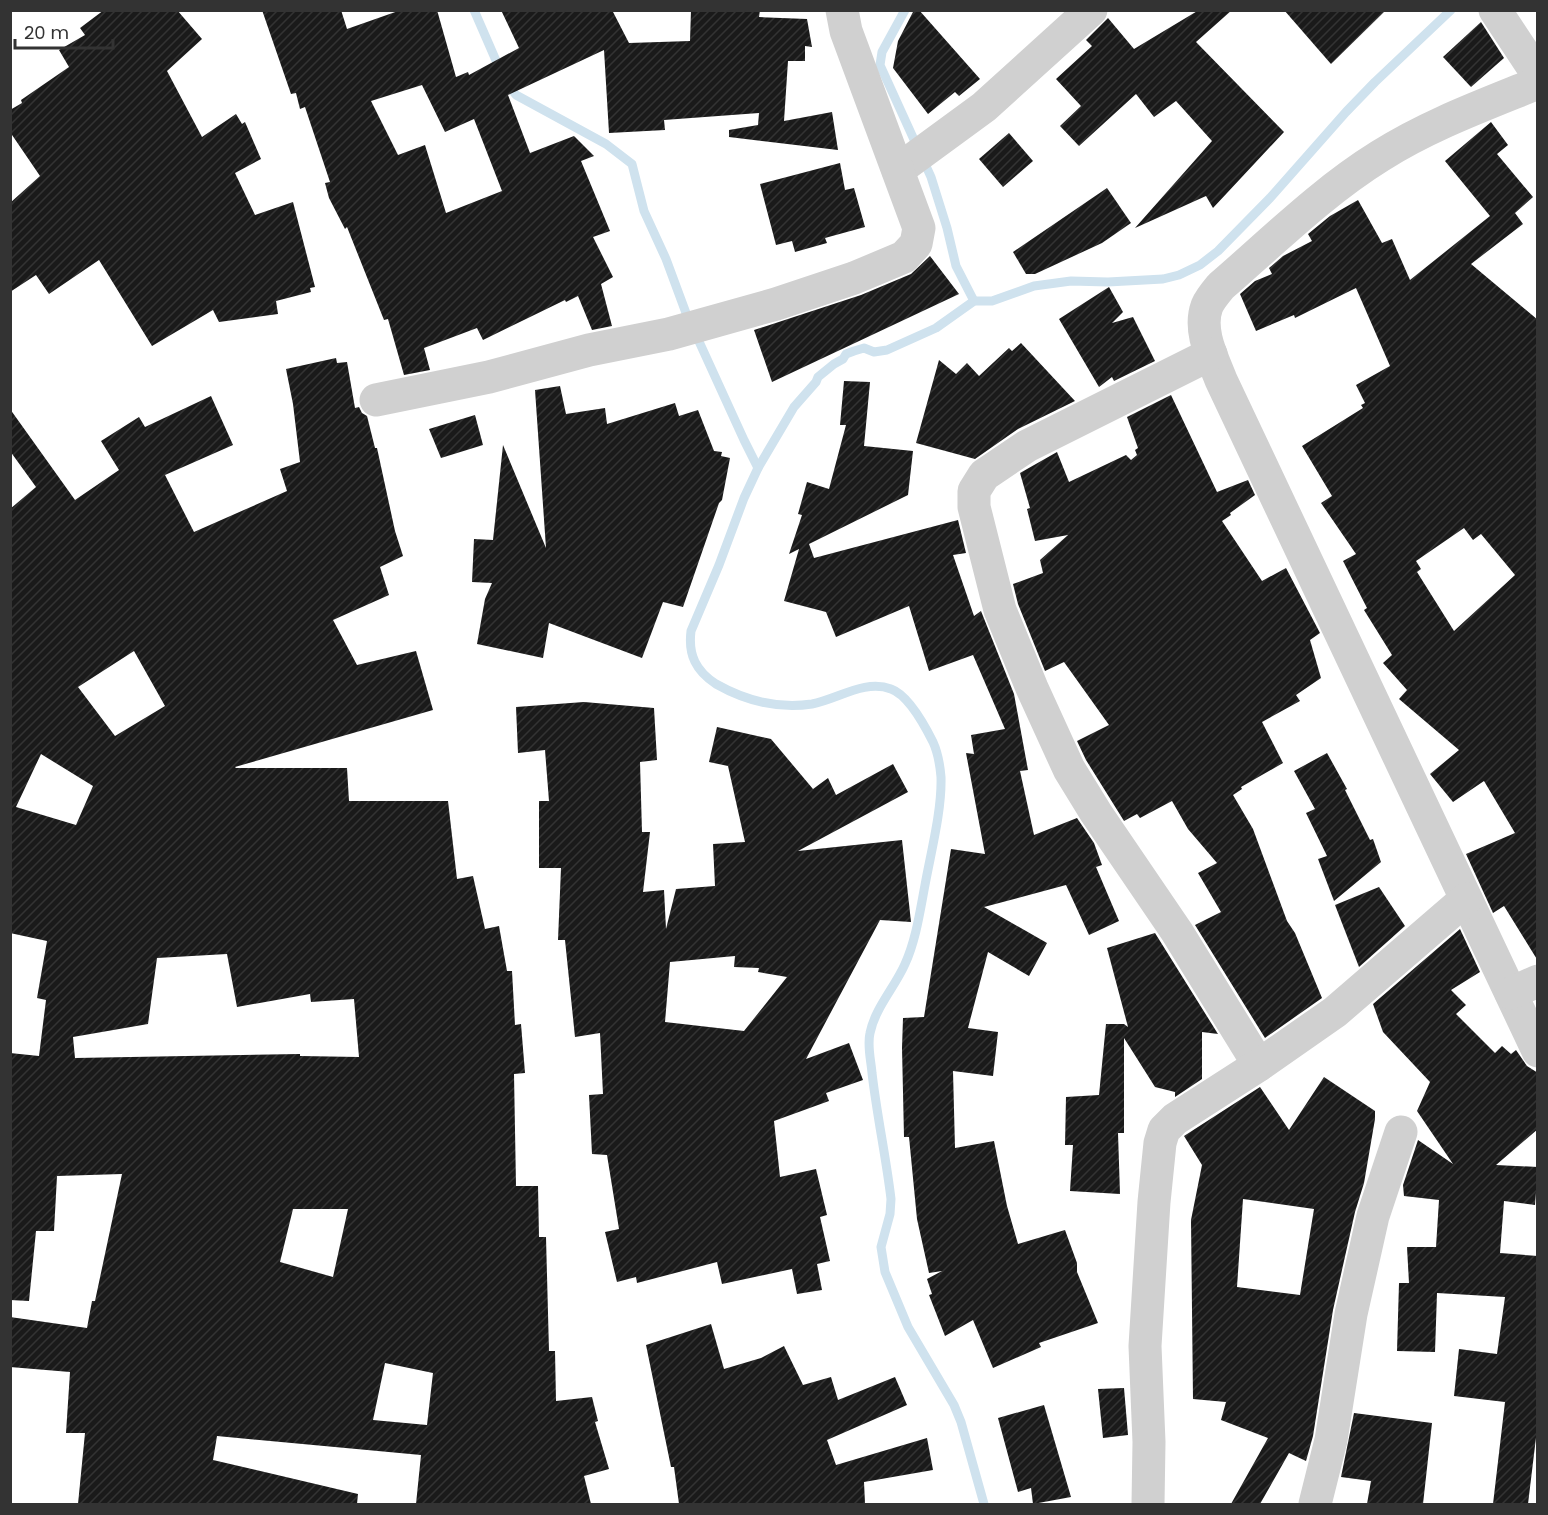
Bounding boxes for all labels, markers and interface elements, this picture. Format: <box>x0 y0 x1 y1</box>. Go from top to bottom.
scale bar <box>15 12 112 50</box>
text: 20 m <box>24 20 69 45</box>

